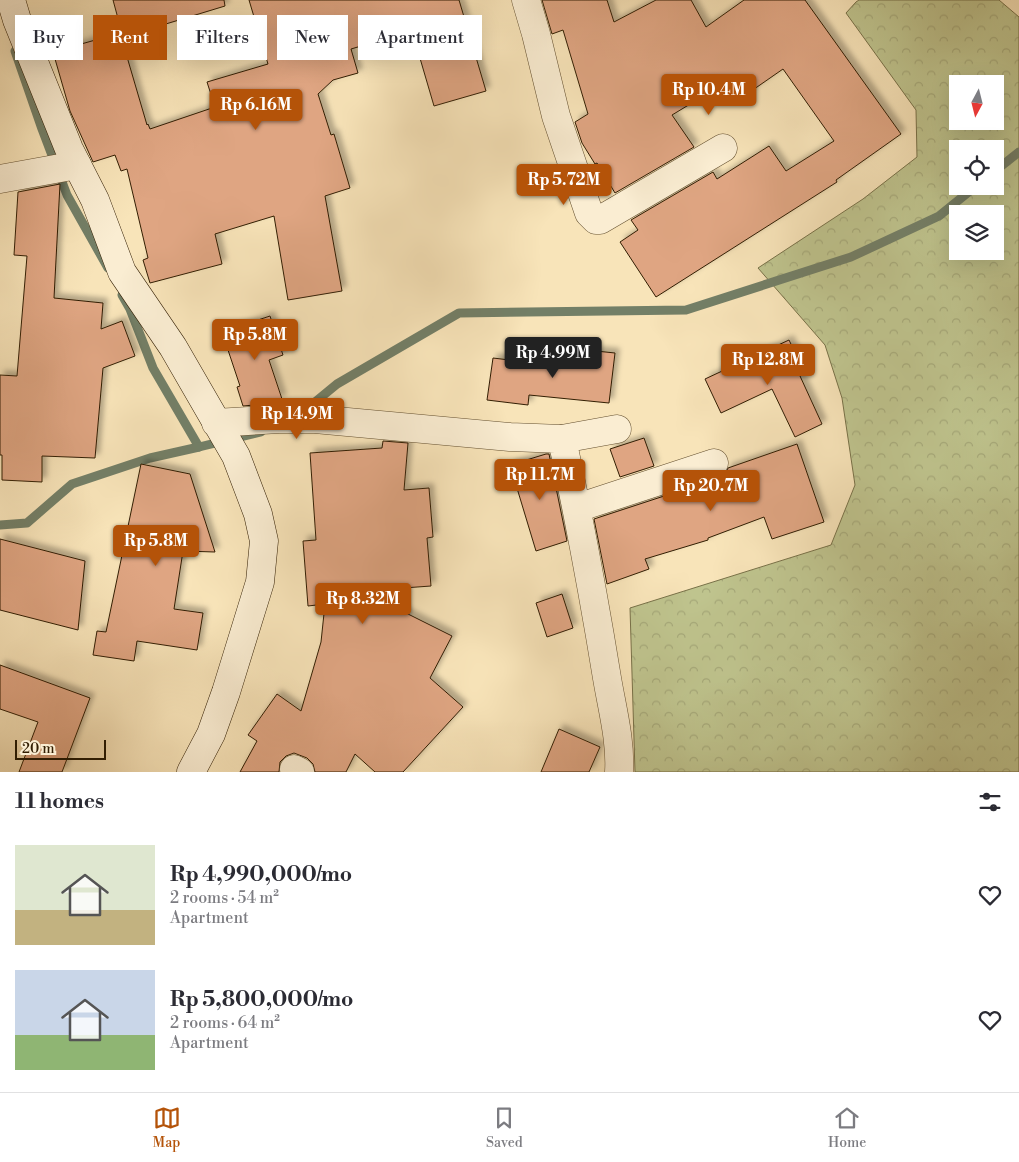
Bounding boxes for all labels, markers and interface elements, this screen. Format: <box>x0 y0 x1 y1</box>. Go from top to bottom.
chip: Buy <box>15 15 83 60</box>
chip: Rent <box>93 15 167 60</box>
chip: Filters <box>177 15 267 60</box>
chip: New <box>277 15 348 60</box>
chip: Apartment <box>358 15 482 60</box>
pin: Rp 10.4M <box>657 74 761 116</box>
north arrow <box>949 75 1004 130</box>
map controls <box>949 75 1004 260</box>
text: Rp 10.4M <box>672 80 746 100</box>
pin: Rp 6.16M <box>204 88 308 131</box>
text: Rp 6.16M <box>220 95 292 115</box>
button: locate <box>949 140 1004 195</box>
pin: Rp 5.72M <box>512 164 616 206</box>
text: Rp 5.72M <box>528 170 600 190</box>
button: layers <box>949 205 1004 260</box>
pin: Rp 5.8M <box>209 318 301 361</box>
text: Rp 5.8M <box>223 325 287 345</box>
pin: Rp 4.99M <box>501 336 605 379</box>
text: Rp 4.99M <box>516 343 590 363</box>
pin: Rp 12.8M <box>716 344 820 386</box>
text: Rp 12.8M <box>732 350 804 370</box>
pin: Rp 14.9M <box>245 398 349 440</box>
text: Rp 14.9M <box>261 404 333 424</box>
pin: Rp 11.7M <box>488 458 592 501</box>
text: Rp 11.7M <box>505 465 575 485</box>
pin: Rp 20.7M <box>659 470 763 512</box>
text: Rp 20.7M <box>674 476 748 496</box>
pin: Rp 5.8M <box>110 524 202 567</box>
text: Rp 5.8M <box>124 531 188 551</box>
pin: Rp 8.32M <box>311 582 415 625</box>
text: Rp 8.32M <box>326 589 400 609</box>
scale bar <box>15 737 106 760</box>
text: 20 m <box>22 740 54 758</box>
icon: filters <box>976 788 1004 816</box>
text: 11 homes <box>15 789 104 815</box>
text: Rp 4,990,000/mo <box>170 862 352 888</box>
icon: home <box>55 865 115 925</box>
icon: heart <box>976 881 1004 909</box>
text: 2 rooms · 54 m² <box>170 888 279 908</box>
text: Apartment <box>170 908 249 928</box>
text: Rp 5,800,000/mo <box>170 987 353 1013</box>
icon: home <box>55 990 115 1050</box>
icon: heart <box>976 1006 1004 1034</box>
text: 2 rooms · 64 m² <box>170 1013 280 1033</box>
text: Apartment <box>170 1033 249 1053</box>
tab: Map <box>153 1104 181 1152</box>
tab: Saved <box>486 1104 523 1152</box>
tab: Home <box>828 1104 866 1152</box>

